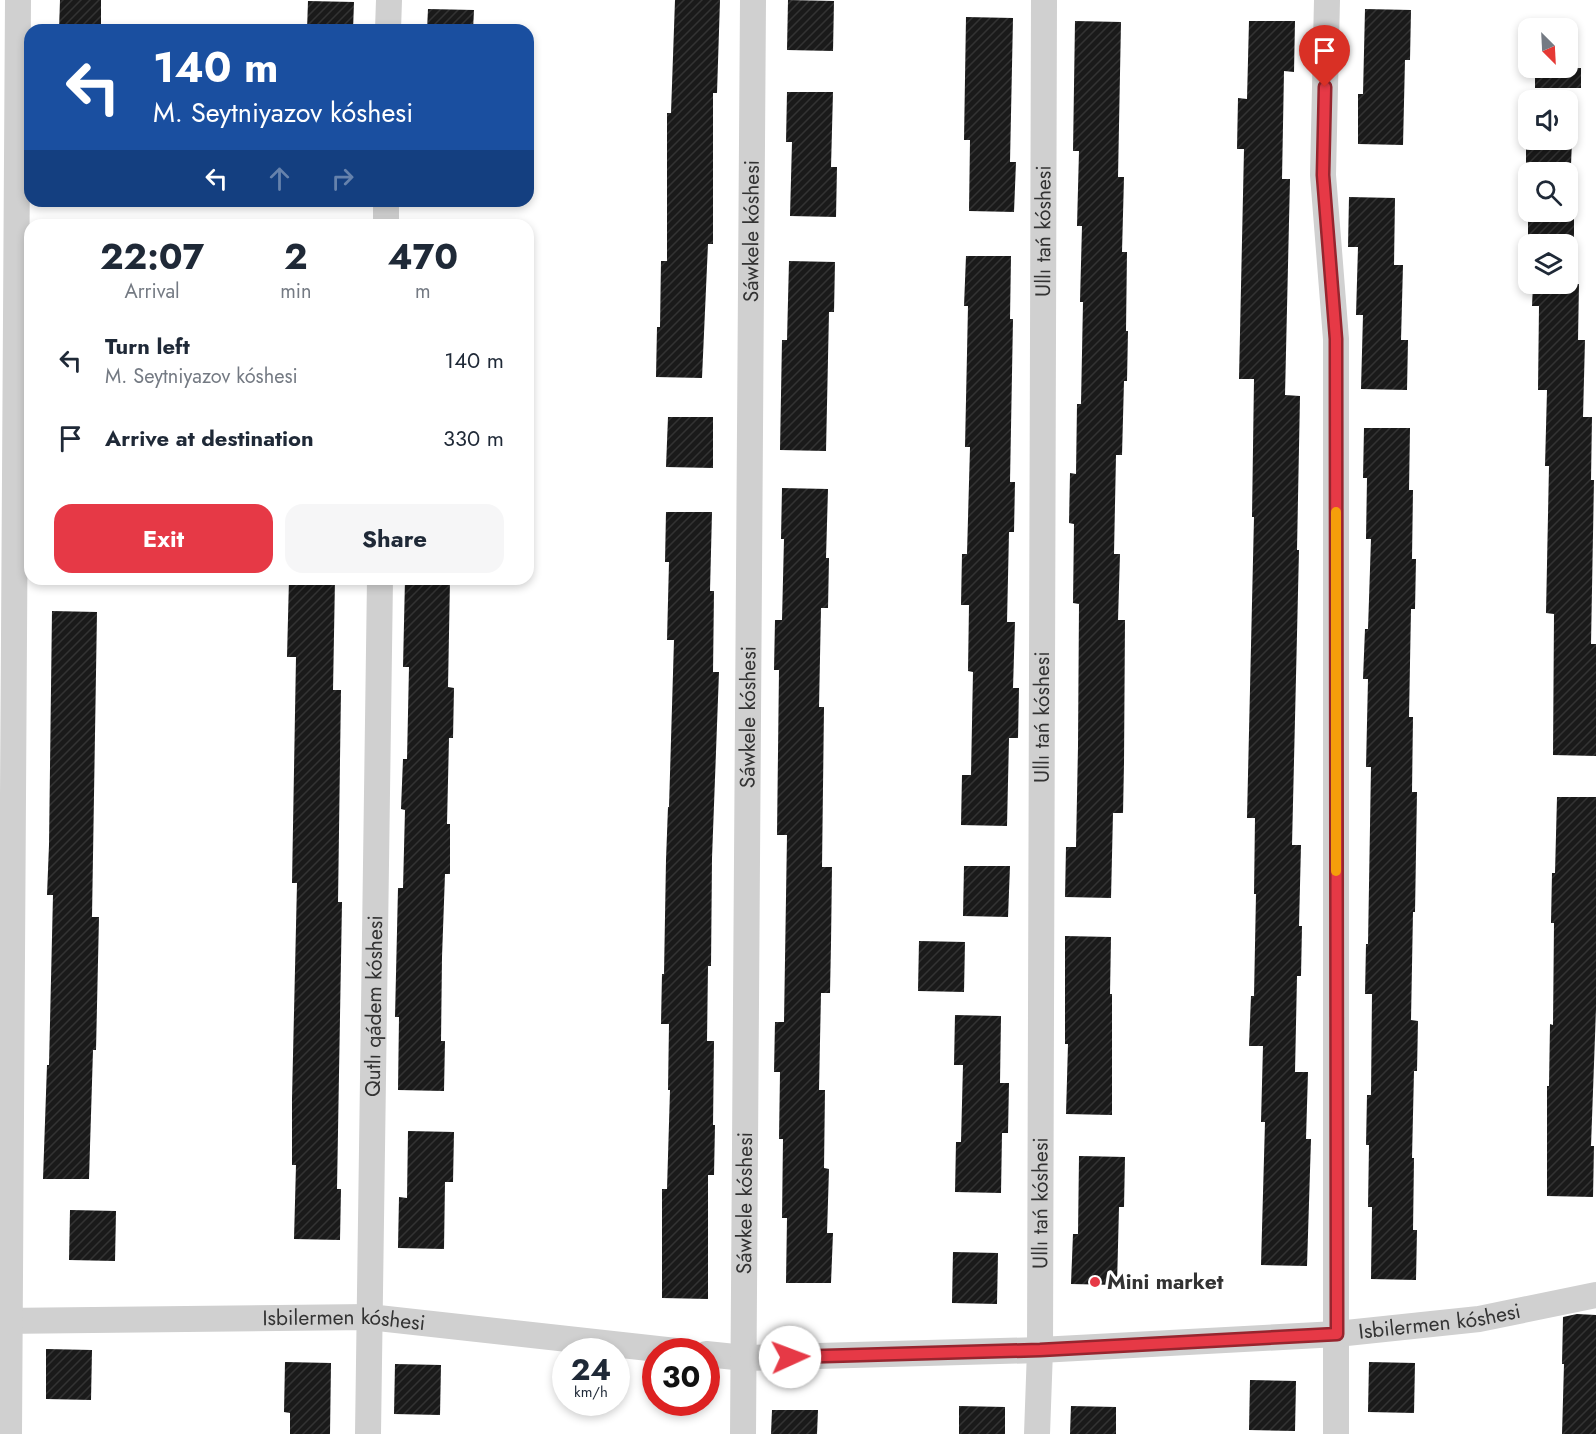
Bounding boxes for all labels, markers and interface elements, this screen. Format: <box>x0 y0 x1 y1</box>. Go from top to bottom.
north arrow <box>1518 18 1578 78</box>
map controls <box>1518 18 1578 294</box>
pin <box>1299 25 1350 87</box>
icon: arrive <box>1308 34 1341 67</box>
text: 140 m <box>153 37 279 98</box>
icon: left <box>54 48 132 126</box>
button: sound <box>1518 90 1578 150</box>
text: M. Seytniyazov kóshesi <box>153 93 413 132</box>
street label: Sáwkele kóshesi <box>736 160 767 302</box>
icon: left <box>200 162 233 195</box>
icon: ahead <box>263 162 296 195</box>
icon: right <box>326 162 359 195</box>
button: search <box>1518 162 1578 222</box>
street label: Ullı tań kóshesi <box>1028 165 1059 297</box>
text: 22:07 <box>100 230 204 282</box>
text: 2 <box>284 230 308 282</box>
text: 470 <box>387 230 458 282</box>
button: layers <box>1518 234 1578 294</box>
text: Arrival <box>125 277 180 306</box>
text: min <box>280 277 312 306</box>
text: m <box>415 277 431 306</box>
text: Turn left <box>105 330 190 362</box>
icon: left <box>54 344 87 377</box>
text: 140 m <box>444 344 504 376</box>
text: M. Seytniyazov kóshesi <box>105 362 298 391</box>
icon: arrive <box>54 422 87 455</box>
text: Arrive at destination <box>105 422 314 454</box>
text: 330 m <box>443 422 504 454</box>
button: Exit <box>54 504 273 573</box>
button: Share <box>285 504 504 573</box>
street label: Sáwkele kóshesi <box>733 646 763 788</box>
street label: Ullı tań kóshesi <box>1027 651 1057 783</box>
street label: Qutlı qádem kóshesi <box>358 915 390 1097</box>
street label: Sáwkele kóshesi <box>729 1132 760 1274</box>
street label: Ullı tań kóshesi <box>1025 1137 1056 1269</box>
place label: Mini market <box>1107 1267 1224 1297</box>
marker: Mini market <box>1088 1275 1102 1289</box>
street label: Isbilermen kóshesi <box>1357 1296 1523 1347</box>
street label: Isbilermen kóshesi <box>262 1302 427 1338</box>
position arrow <box>758 1325 822 1389</box>
speed limit sign: 30 <box>642 1338 720 1416</box>
text: 24 <box>571 1348 611 1391</box>
text: km/h <box>574 1381 608 1403</box>

